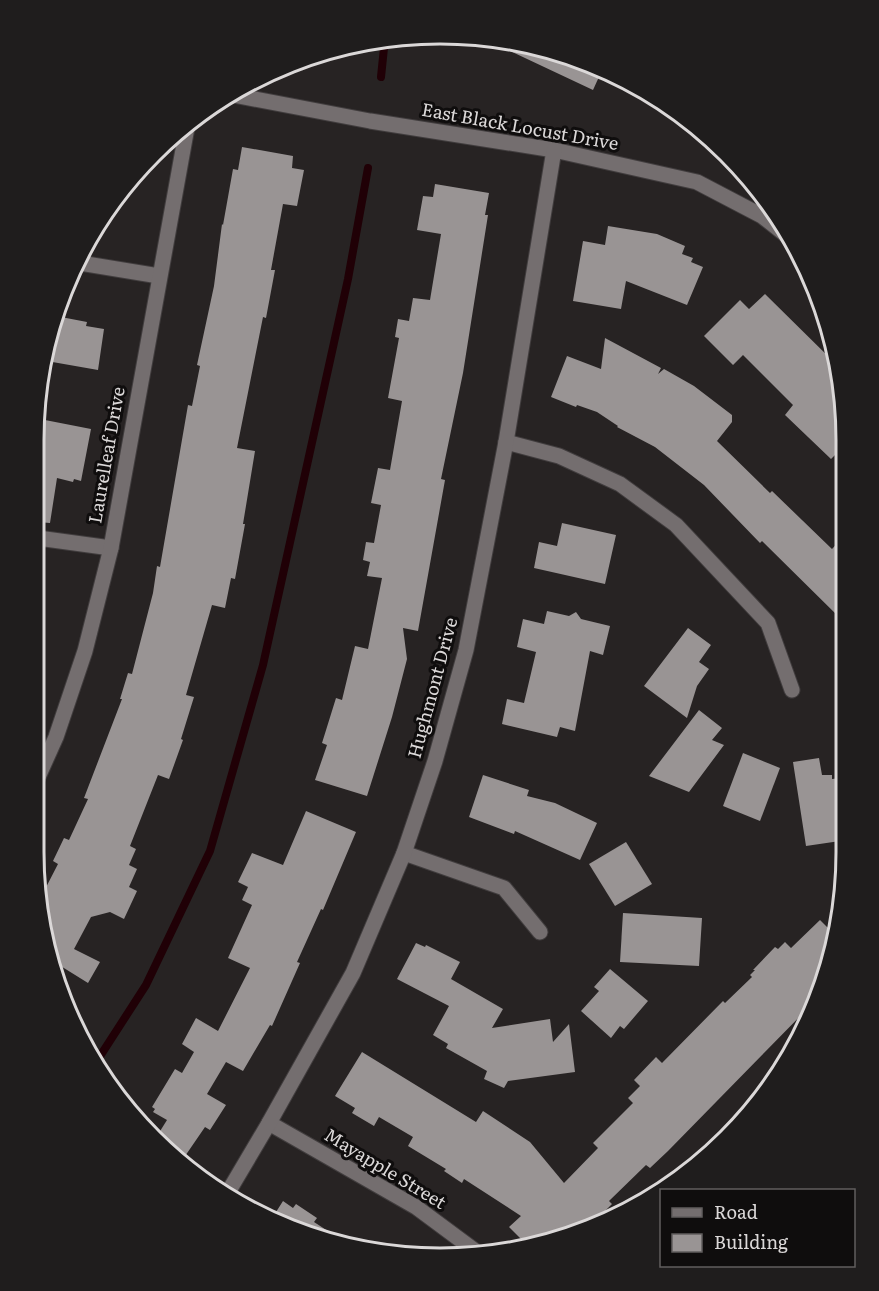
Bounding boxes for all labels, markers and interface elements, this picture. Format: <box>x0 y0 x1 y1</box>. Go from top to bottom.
street label: East Black Locust Drive <box>420 95 621 156</box>
street label: Laurelleaf Drive <box>80 384 131 525</box>
street label: Hughmont Drive <box>400 614 463 761</box>
street label: Mayapple Street <box>320 1121 453 1215</box>
legend <box>660 1189 855 1267</box>
text: Road <box>714 1198 758 1225</box>
text: Building <box>714 1228 789 1255</box>

